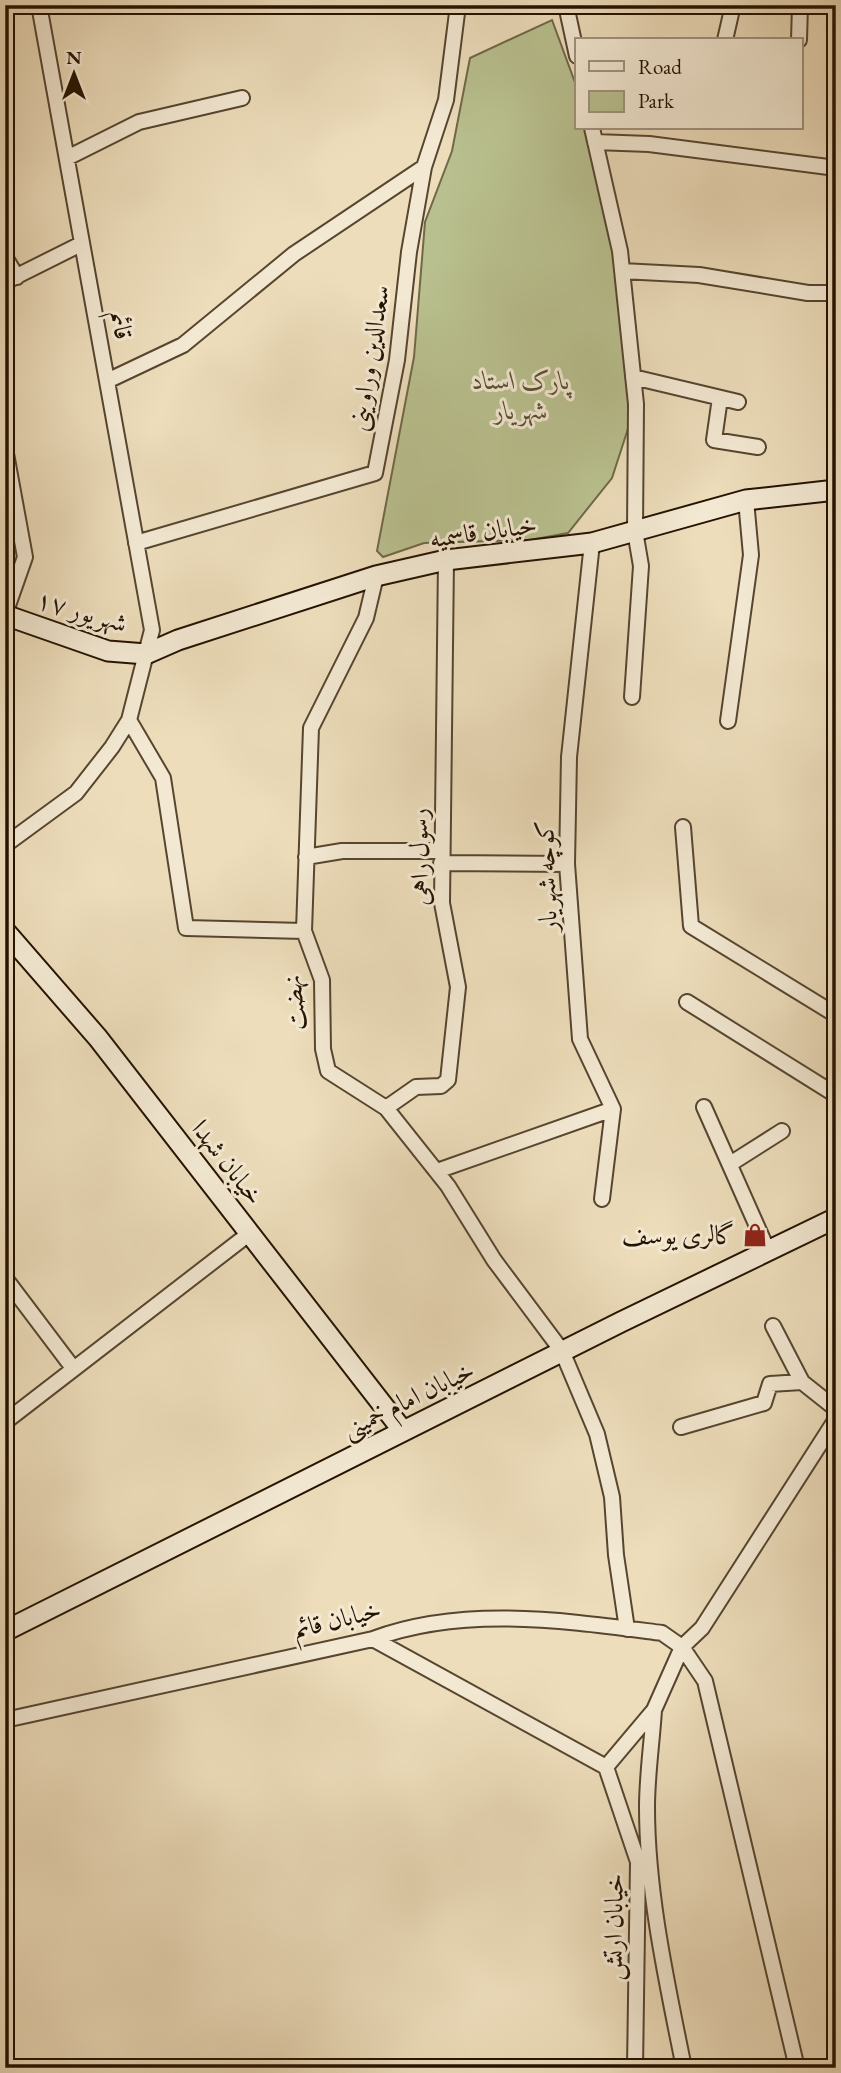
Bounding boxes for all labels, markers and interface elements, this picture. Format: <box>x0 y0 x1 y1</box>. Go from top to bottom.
north arrow <box>38 38 108 108</box>
legend <box>575 38 802 130</box>
text: N <box>66 45 82 70</box>
text: Road <box>638 53 682 80</box>
text: Park <box>638 87 675 114</box>
street label: سعدالدین وراوینی <box>341 282 397 434</box>
street label: قائم <box>97 308 141 343</box>
park label: پارک استاد شهریار <box>472 363 572 427</box>
street label: خیابان قاسمیه <box>427 507 539 555</box>
street label: ۱۷ شهریور <box>33 582 131 640</box>
street label: رسول راهی <box>401 808 437 906</box>
street label: کوچه شهریار <box>527 820 566 935</box>
street label: نهضت <box>274 974 314 1032</box>
street label: خیابان شهدا <box>184 1112 272 1212</box>
place label: گالری یوسف <box>622 1218 735 1252</box>
shop icon: گالری یوسف <box>741 1221 769 1249</box>
street label: خیابان امام خمینی <box>336 1352 482 1451</box>
street label: خیابان قائم <box>290 1592 386 1652</box>
street label: خیابان ارتش <box>595 1873 632 1981</box>

